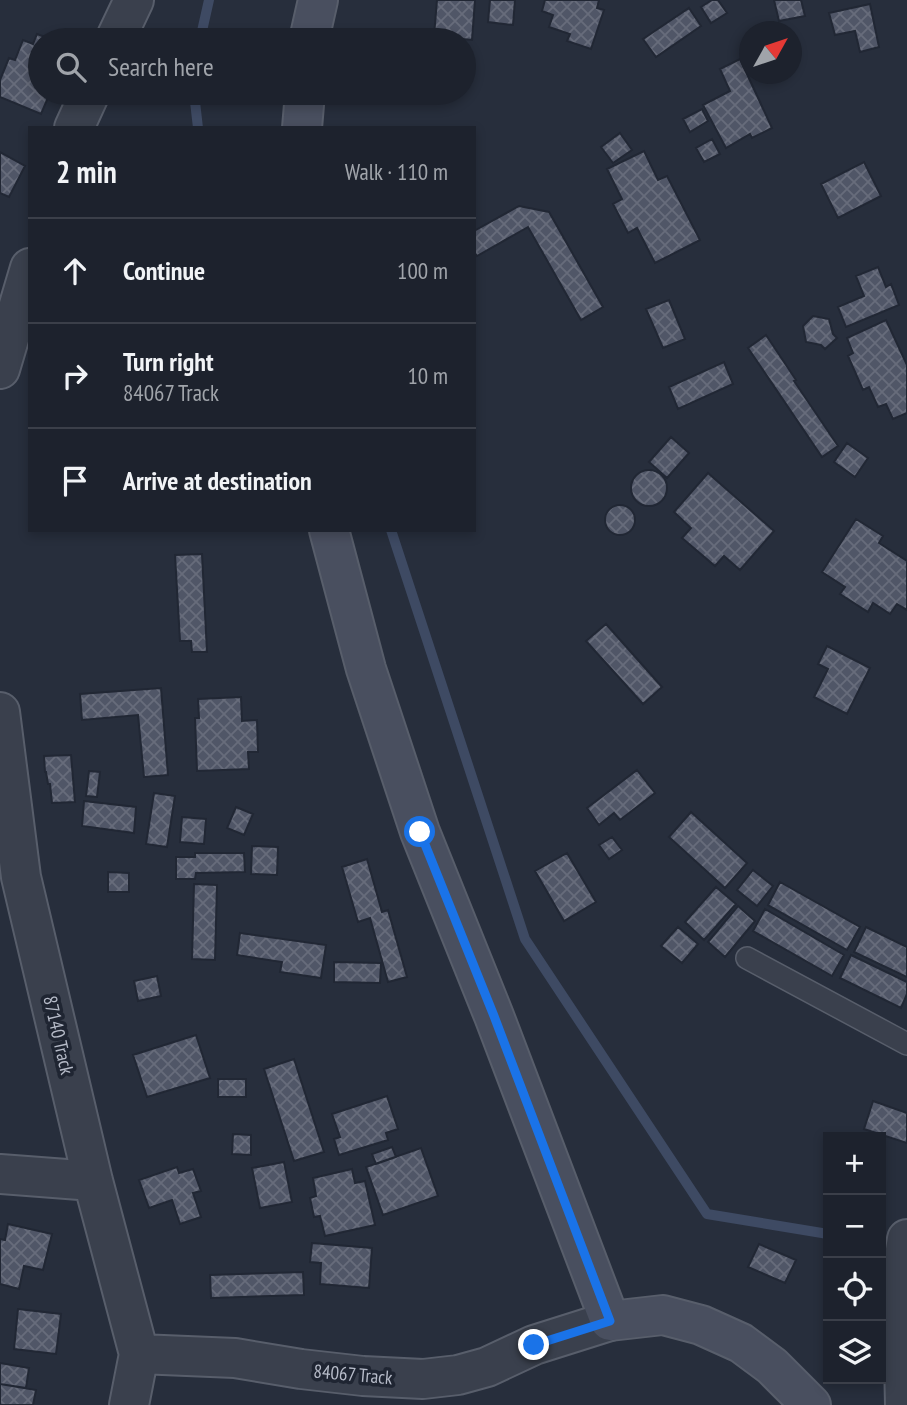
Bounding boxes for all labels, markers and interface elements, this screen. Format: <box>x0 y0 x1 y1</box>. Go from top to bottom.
north arrow <box>739 21 802 84</box>
search box <box>28 28 476 105</box>
icon: search <box>52 48 90 86</box>
text: Search here <box>108 50 214 83</box>
text: 2 min <box>56 152 117 191</box>
text: Walk · 110 m <box>345 157 448 186</box>
icon: ahead <box>56 252 94 290</box>
text: Continue <box>123 254 205 287</box>
text: 100 m <box>397 256 448 285</box>
text: Turn right <box>123 345 214 378</box>
icon: right <box>56 357 94 395</box>
text: 10 m <box>407 361 448 390</box>
text: 84067 Track <box>123 378 219 407</box>
icon: arrive <box>56 462 94 500</box>
text: Arrive at destination <box>123 464 312 497</box>
route start <box>404 816 435 847</box>
street label: 87140 Track <box>38 993 80 1077</box>
map controls <box>823 1132 886 1384</box>
button: + <box>823 1132 886 1195</box>
button: − <box>823 1195 886 1258</box>
button: locate <box>823 1258 886 1321</box>
button: layers <box>823 1321 886 1384</box>
route end <box>518 1329 549 1360</box>
street label: 84067 Track <box>312 1359 394 1389</box>

